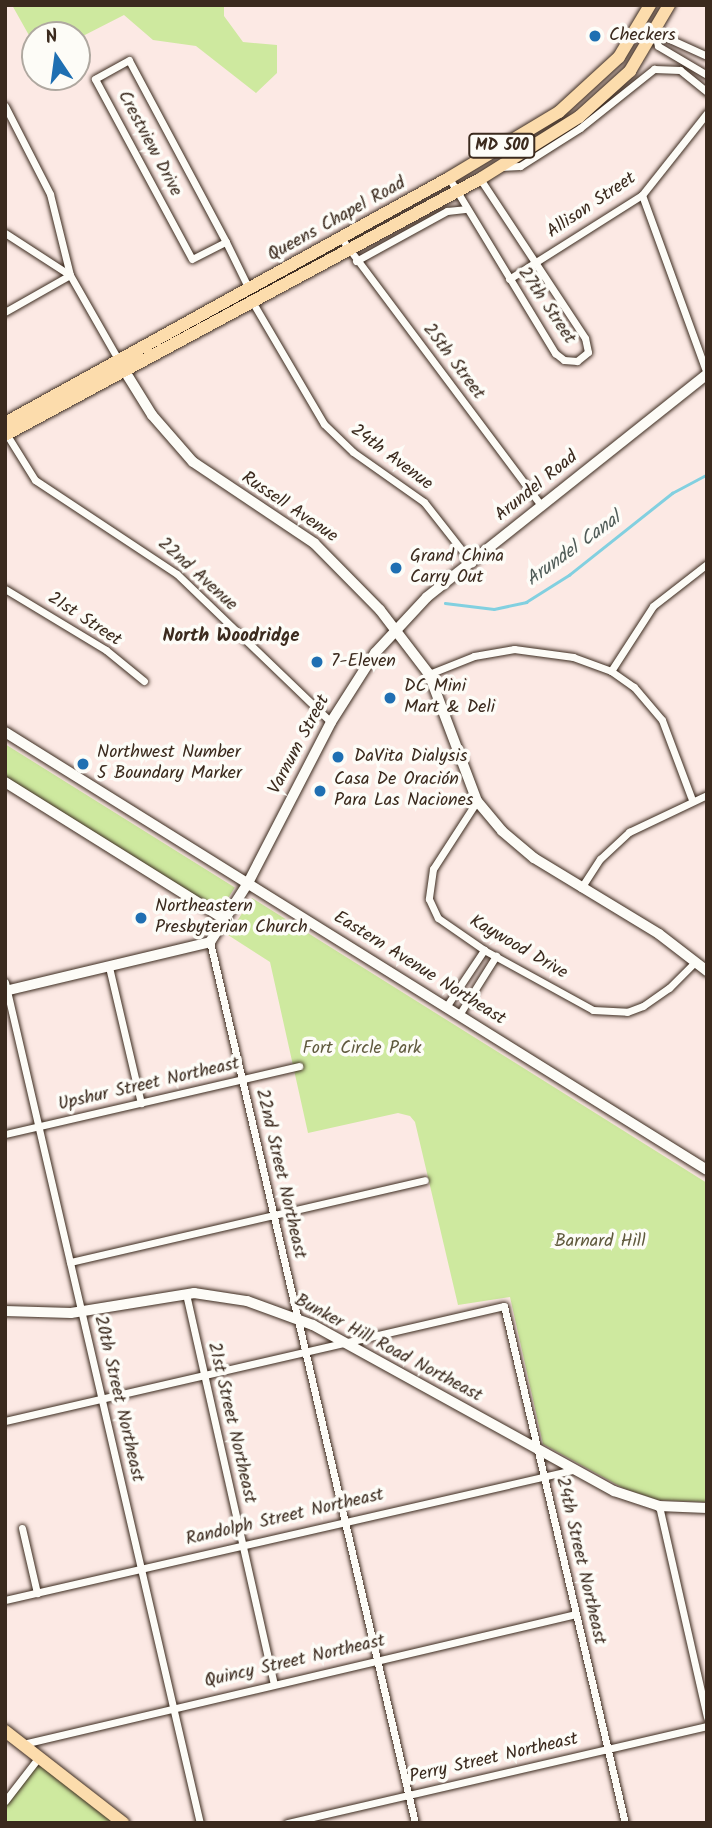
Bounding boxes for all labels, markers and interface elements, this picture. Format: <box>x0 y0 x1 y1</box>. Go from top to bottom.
north arrow <box>21 21 91 91</box>
text: N <box>43 22 61 53</box>
place label: Checkers <box>609 25 676 47</box>
marker: Checkers <box>587 28 603 44</box>
street label: Crestview Drive <box>112 88 186 200</box>
road number: MD 500 <box>467 134 537 158</box>
street label: Allison Street <box>544 168 640 244</box>
street label: Queens Chapel Road <box>264 173 410 267</box>
street label: 27th Street <box>512 263 580 349</box>
street label: 25th Street <box>417 320 489 404</box>
street label: 24th Avenue <box>346 420 436 496</box>
street label: Arundel Road <box>491 447 583 527</box>
street label: Russell Avenue <box>237 468 341 548</box>
water label: Arundel Canal <box>522 508 626 592</box>
street label: 22nd Avenue <box>153 534 241 616</box>
place label: Grand China Carry Out <box>410 547 504 590</box>
marker: Grand China Carry Out <box>388 560 404 576</box>
street label: 21st Street <box>43 588 125 652</box>
district label: North Woodridge <box>162 626 300 648</box>
place label: 7-Eleven <box>331 651 396 673</box>
marker: 7-Eleven <box>309 654 325 670</box>
place label: DC Mini Mart & Deli <box>404 677 495 720</box>
marker: DC Mini Mart & Deli <box>382 690 398 706</box>
street label: Varnum Street <box>265 692 335 798</box>
place label: Northwest Number 5 Boundary Marker <box>97 743 242 786</box>
place label: DaVita Dialysis <box>354 746 467 768</box>
marker: DaVita Dialysis <box>328 747 348 767</box>
marker: Northwest Number 5 Boundary Marker <box>75 756 91 772</box>
place label: Casa De Oración Para Las Naciones <box>334 770 473 812</box>
marker: Casa De Oración Para Las Naciones <box>312 783 328 799</box>
place label: Northeastern Presbyterian Church <box>155 897 308 940</box>
street label: Eastern Avenue Northeast <box>329 907 509 1031</box>
marker: Northeastern Presbyterian Church <box>133 910 149 926</box>
street label: Kaywood Drive <box>465 911 571 985</box>
park label: Fort Circle Park <box>302 1038 422 1060</box>
street label: Upshur Street Northeast <box>56 1054 242 1116</box>
street label: 22nd Street Northeast <box>250 1087 310 1261</box>
park label: Barnard Hill <box>554 1231 646 1253</box>
street label: Bunker Hill Road Northeast <box>291 1290 485 1408</box>
street label: 20th Street Northeast <box>88 1314 148 1484</box>
street label: 21st Street Northeast <box>202 1340 260 1506</box>
street label: 24th Street Northeast <box>550 1475 610 1647</box>
street label: Randolph Street Northeast <box>184 1485 386 1551</box>
street label: Quincy Street Northeast <box>203 1631 387 1693</box>
street label: Perry Street Northeast <box>408 1729 580 1789</box>

